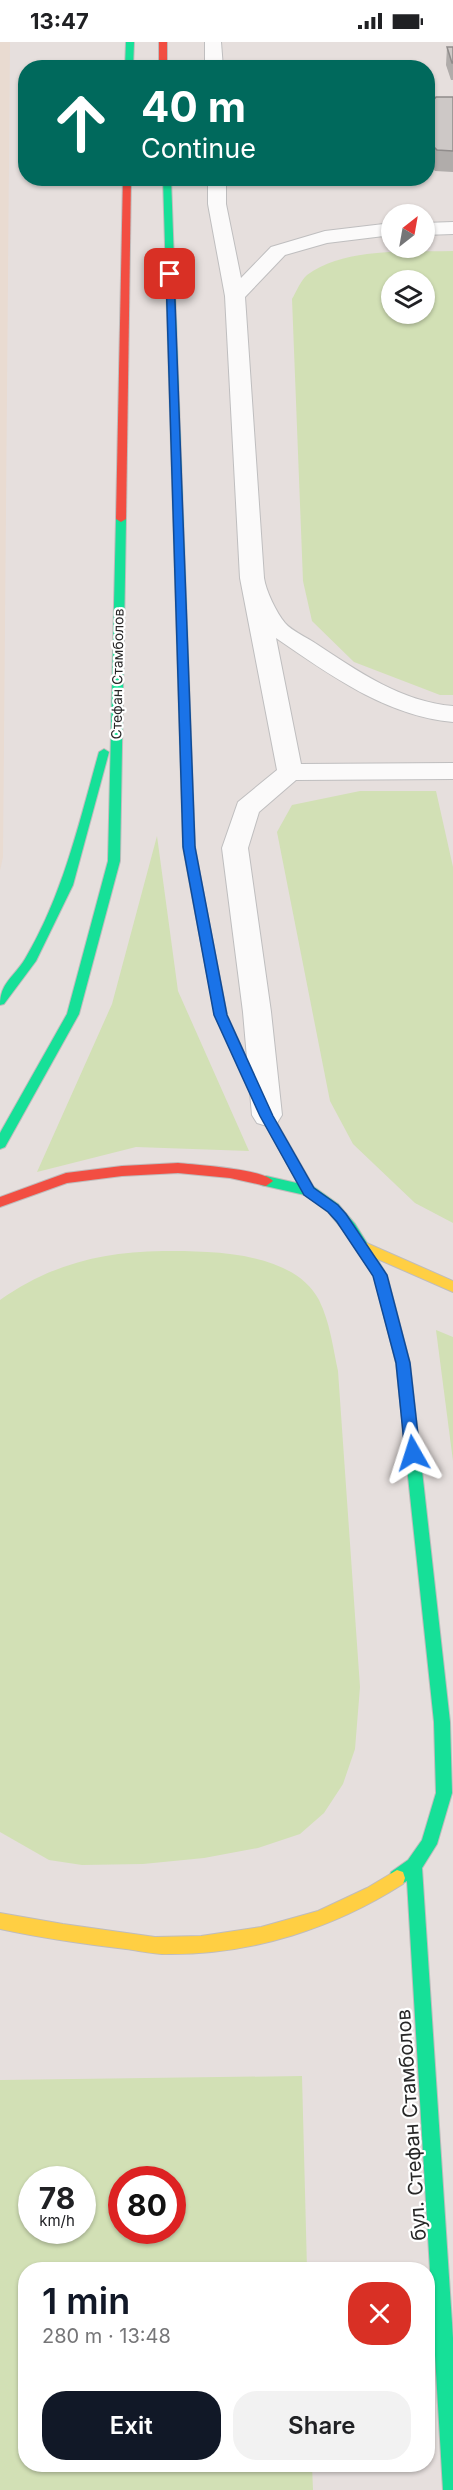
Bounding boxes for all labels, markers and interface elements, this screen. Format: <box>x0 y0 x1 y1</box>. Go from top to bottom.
text: 13:47 <box>30 8 89 34</box>
text: 40 m <box>141 81 246 132</box>
icon: ahead <box>42 84 120 162</box>
text: Continue <box>141 132 256 165</box>
north arrow <box>381 204 435 258</box>
map controls <box>381 204 435 324</box>
pin <box>144 248 195 299</box>
icon: arrive <box>153 257 186 290</box>
button: layers <box>381 270 435 324</box>
street label: Стефан Стамболов <box>107 608 127 740</box>
position arrow <box>381 1421 445 1485</box>
street label: бул. Стефан Стамболов <box>391 2008 431 2242</box>
speed limit sign: 80 <box>108 2166 186 2244</box>
text: 78 <box>39 2180 75 2216</box>
text: km/h <box>39 2211 75 2230</box>
text: 1 min <box>42 2279 130 2323</box>
button: close <box>348 2282 411 2345</box>
text: 280 m · 13:48 <box>42 2324 171 2348</box>
button: Exit <box>42 2391 221 2460</box>
button: Share <box>233 2391 411 2460</box>

